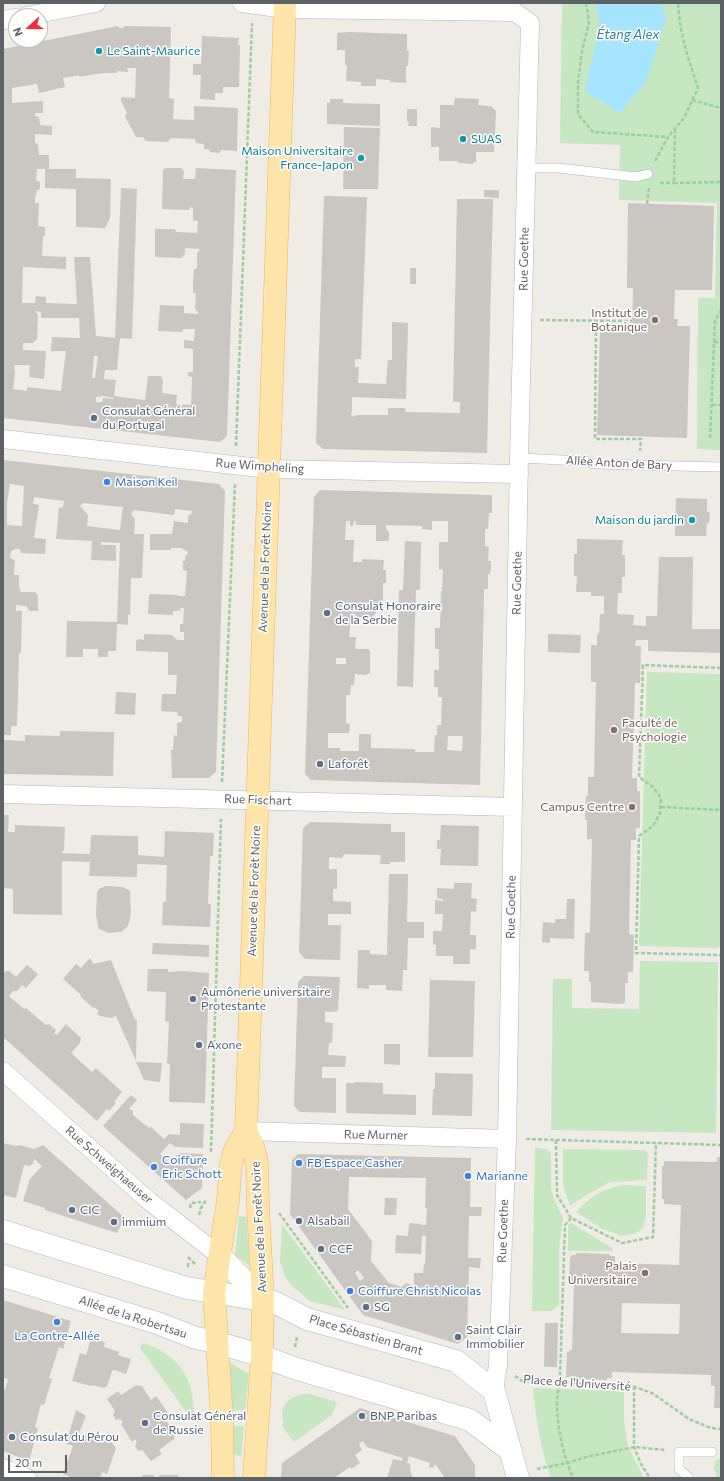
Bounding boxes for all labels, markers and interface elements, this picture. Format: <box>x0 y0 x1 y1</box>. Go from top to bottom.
north arrow <box>8 8 48 48</box>
text: N <box>10 26 25 38</box>
water label: Étang Alex <box>597 27 659 43</box>
place label: Le Saint-Maurice <box>107 44 200 58</box>
marker: Le Saint-Maurice <box>94 46 104 56</box>
place label: SUAS <box>471 132 502 146</box>
marker: SUAS <box>458 134 468 144</box>
place label: Maison Universitaire France-Japon <box>241 144 353 172</box>
marker: Maison Universitaire France-Japon <box>356 153 366 163</box>
street label: Rue Goethe <box>516 227 532 291</box>
place label: Institut de Botanique <box>591 306 647 334</box>
marker: Institut de Botanique <box>650 315 660 325</box>
place label: Consulat Général du Portugal <box>102 404 195 432</box>
marker: Consulat Général du Portugal <box>89 413 99 423</box>
street label: Allée Anton de Bary <box>566 453 672 473</box>
street label: Rue Wimpheling <box>215 456 305 476</box>
place label: Maison Keil <box>115 475 178 489</box>
marker: Maison Keil <box>102 477 112 487</box>
street label: Avenue de la Forêt Noire <box>256 501 274 633</box>
place label: Maison du jardin <box>595 513 684 527</box>
marker: Maison du jardin <box>687 515 697 525</box>
street label: Rue Goethe <box>509 551 525 615</box>
place label: Consulat Honoraire de la Serbie <box>335 599 441 627</box>
marker: Consulat Honoraire de la Serbie <box>322 608 332 618</box>
place label: Faculté de Psychologie <box>622 716 687 744</box>
marker: Faculté de Psychologie <box>609 725 619 735</box>
place label: Laforêt <box>328 757 369 771</box>
marker: Laforêt <box>315 759 325 769</box>
street label: Rue Fischart <box>224 792 292 808</box>
place label: Campus Centre <box>540 800 624 814</box>
marker: Campus Centre <box>627 802 637 812</box>
street label: Avenue de la Forêt Noire <box>245 825 263 957</box>
street label: Rue Goethe <box>503 875 519 939</box>
place label: Aumônerie universitaire Protestante <box>201 985 330 1013</box>
marker: Aumônerie universitaire Protestante <box>188 994 198 1004</box>
place label: Axone <box>207 1038 242 1052</box>
marker: Axone <box>194 1040 204 1050</box>
street label: Rue Schweighaeuser <box>62 1123 156 1207</box>
street label: Rue Murner <box>344 1127 408 1143</box>
place label: Coiffure Eric Schott <box>162 1153 222 1181</box>
place label: FB Espace Casher <box>307 1156 402 1170</box>
marker: FB Espace Casher <box>294 1158 304 1168</box>
street label: Avenue de la Forêt Noire <box>248 1161 270 1293</box>
marker: Coiffure Eric Schott <box>149 1162 159 1172</box>
place label: Marianne <box>476 1169 528 1183</box>
marker: Marianne <box>463 1171 473 1181</box>
street label: Rue Goethe <box>495 1199 511 1263</box>
place label: CIC <box>80 1203 100 1217</box>
marker: CIC <box>67 1205 77 1215</box>
place label: Alsabail <box>307 1214 350 1228</box>
place label: immium <box>122 1215 166 1229</box>
marker: Alsabail <box>294 1216 304 1226</box>
marker: immium <box>109 1217 119 1227</box>
place label: CCF <box>329 1242 352 1256</box>
marker: CCF <box>316 1244 326 1254</box>
place label: Palais Universitaire <box>568 1259 637 1287</box>
marker: Palais Universitaire <box>640 1268 650 1278</box>
place label: Coiffure Christ Nicolas <box>358 1284 481 1298</box>
marker: Coiffure Christ Nicolas <box>345 1286 355 1296</box>
street label: Allée de la Robertsau <box>77 1293 189 1341</box>
place label: SG <box>374 1300 390 1314</box>
marker: SG <box>361 1302 371 1312</box>
street label: Place Sébastien Brant <box>308 1312 424 1358</box>
marker: La Contre-Allée <box>52 1317 62 1327</box>
place label: Saint Clair Immobilier <box>466 1323 525 1351</box>
place label: La Contre-Allée <box>14 1329 100 1343</box>
marker: Saint Clair Immobilier <box>453 1332 463 1342</box>
street label: Place de l'Université <box>523 1372 631 1394</box>
place label: Consulat Général de Russie <box>153 1409 246 1437</box>
place label: BNP Paribas <box>370 1409 437 1423</box>
marker: BNP Paribas <box>357 1411 367 1421</box>
marker: Consulat Général de Russie <box>140 1418 150 1428</box>
place label: Consulat du Pérou <box>20 1430 119 1444</box>
marker: Consulat du Pérou <box>7 1432 17 1442</box>
scale bar <box>10 1447 69 1473</box>
text: 20 m <box>15 1455 42 1469</box>

